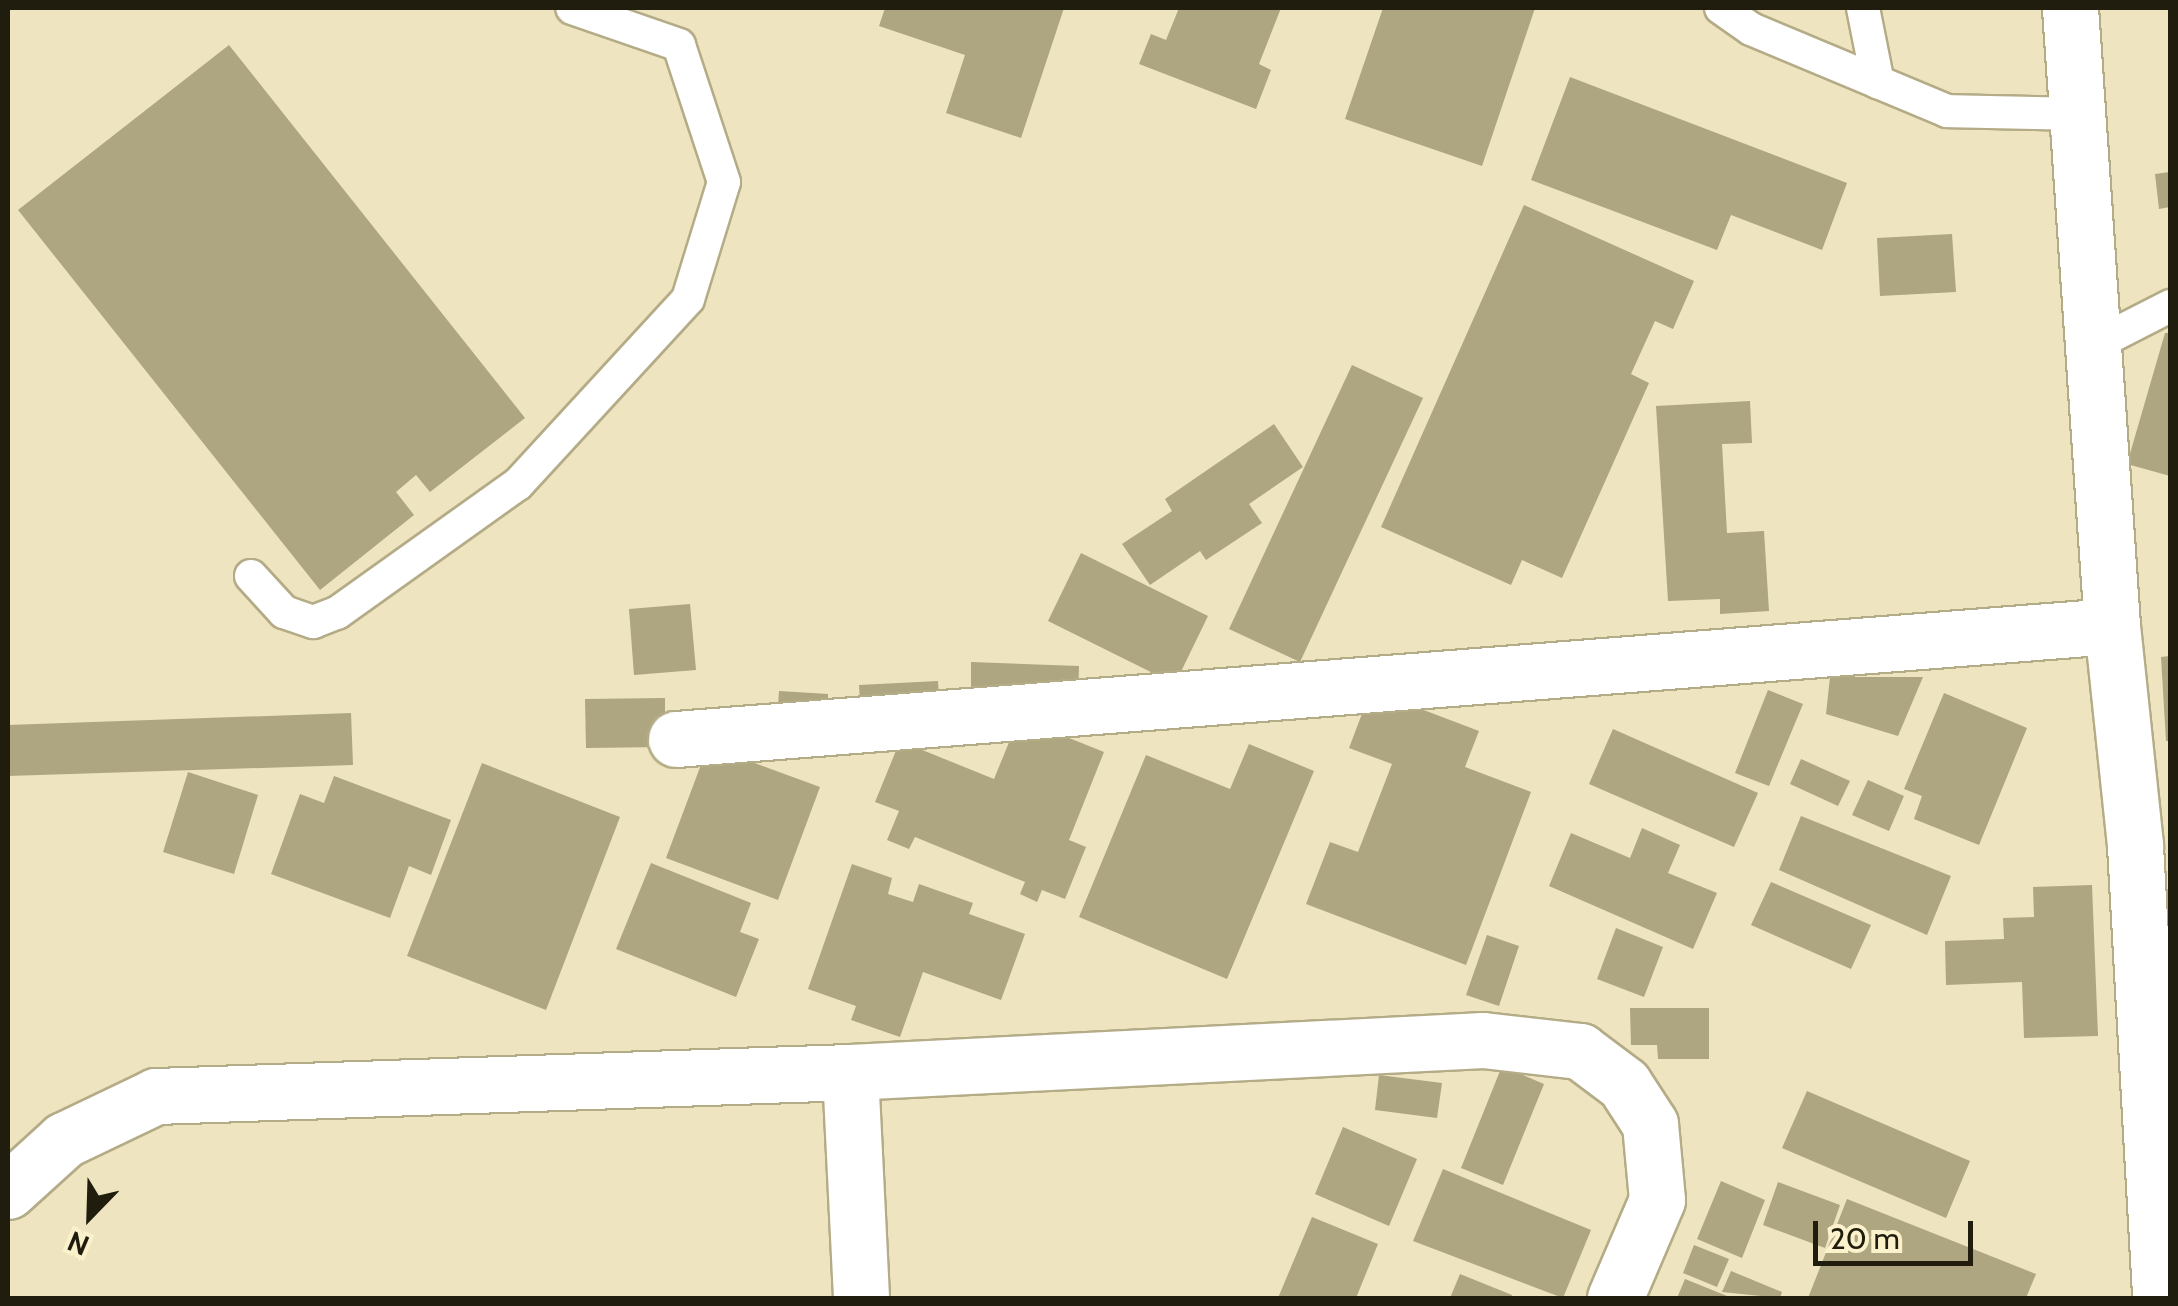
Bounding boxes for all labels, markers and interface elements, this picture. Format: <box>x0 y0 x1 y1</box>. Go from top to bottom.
north arrow <box>40 1166 140 1266</box>
scale bar <box>1818 1201 1978 1263</box>
text: 20 m <box>1830 1220 1900 1257</box>
text: N <box>63 1224 94 1263</box>

